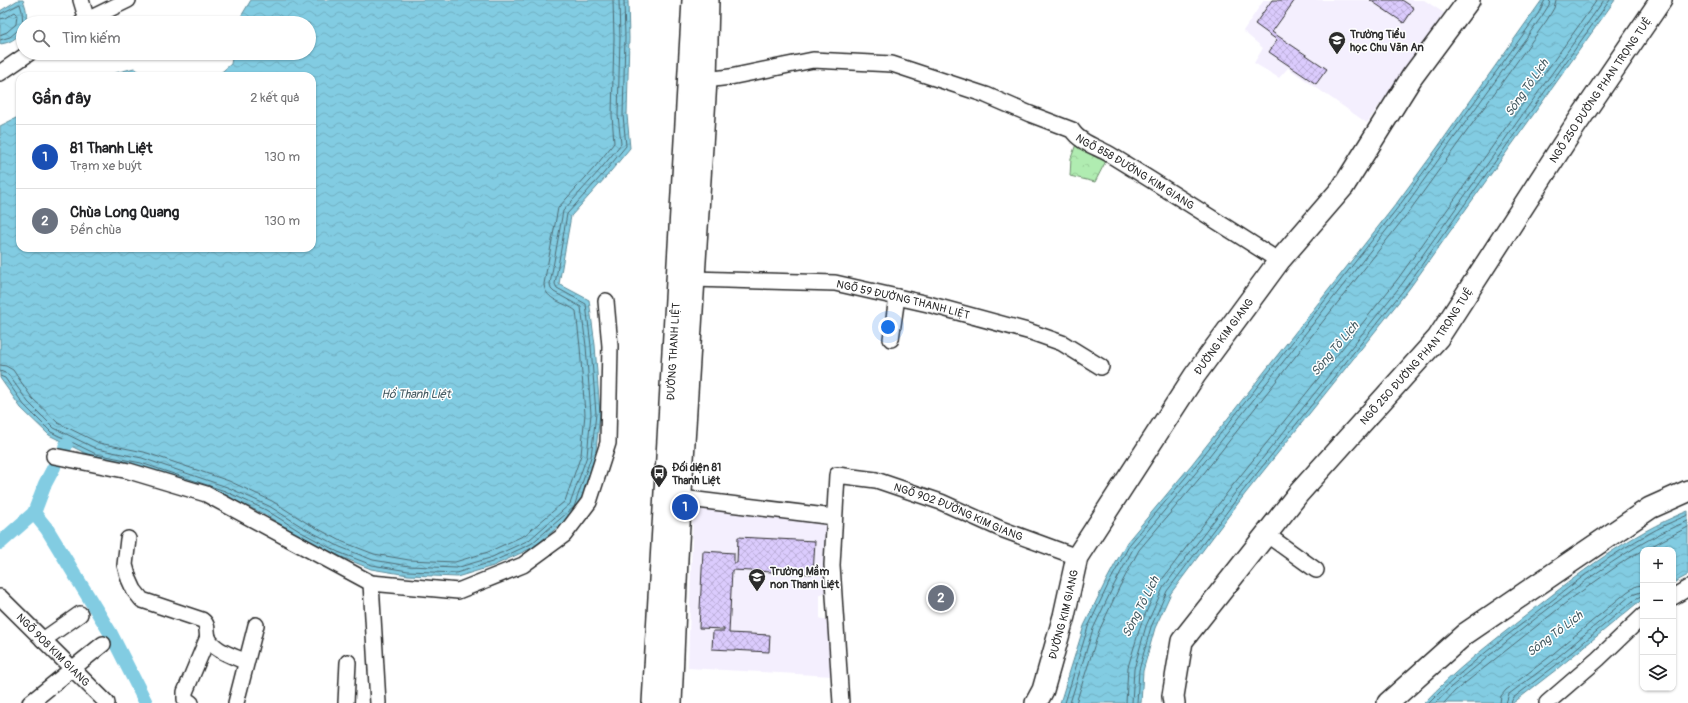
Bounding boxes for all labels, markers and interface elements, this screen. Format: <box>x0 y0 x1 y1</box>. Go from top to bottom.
street label: NGÕ 250 ĐƯỜNG PHAN TRỌNG TUỆ <box>1547 15 1654 165</box>
search box <box>16 16 316 60</box>
icon: search <box>30 27 52 49</box>
place label: Trường Tiểu học Chu Văn An <box>1349 27 1424 54</box>
text: Tìm kiếm <box>62 29 121 48</box>
school or university icon: Trường Tiểu học Chu Văn An <box>1327 30 1347 55</box>
water label: Sông Tô Lịch <box>1502 55 1553 119</box>
text: Gần đây <box>32 88 91 109</box>
text: 2 kết quả <box>250 90 300 106</box>
street label: NGÕ 858 ĐƯỜNG KIM GIANG <box>1073 131 1197 212</box>
text: 81 Thanh Liệt <box>70 139 153 158</box>
text: 1 <box>42 149 48 165</box>
text: 130 m <box>264 149 300 165</box>
text: Trạm xe buýt <box>70 158 142 174</box>
text: Chùa Long Quang <box>70 203 179 222</box>
text: 2 <box>41 213 49 229</box>
text: 130 m <box>264 213 300 229</box>
text: Đền chùa <box>70 222 121 238</box>
street label: NGÕ 59 ĐƯỜNG THANH LIỆT <box>835 277 971 322</box>
street label: NGÕ 250 ĐƯỜNG PHAN TRỌNG TUỆ <box>1357 285 1475 427</box>
street label: ĐƯỜNG KIM GIANG <box>1191 296 1256 377</box>
street label: ĐƯỜNG THANH LIỆT <box>664 302 682 401</box>
your location <box>878 317 898 337</box>
water label: Sông Tô Lịch <box>1308 318 1363 379</box>
water label: Hồ Thanh Liệt <box>381 386 452 402</box>
place label: Đối diện 81 Thanh Liệt <box>671 460 721 487</box>
bus stop icon: Đối diện 81 Thanh Liệt <box>649 463 669 488</box>
street label: NGÕ 902 ĐƯỜNG KIM GIANG <box>892 480 1025 543</box>
pin: 1 <box>672 492 698 522</box>
map controls <box>1640 547 1676 691</box>
button: + <box>1640 547 1676 583</box>
place label: Trường Mầm non Thanh Liệt <box>769 564 840 591</box>
school or university icon: Trường Mầm non Thanh Liệt <box>747 567 767 592</box>
street label: ĐƯỜNG KIM GIANG <box>1046 568 1081 661</box>
water label: Sông Tô Lịch <box>1119 573 1163 640</box>
pin: 2 <box>928 583 954 613</box>
button: − <box>1640 583 1676 619</box>
water label: Sông Tô Lịch <box>1524 607 1587 660</box>
street label: NGÕ 908 KIM GIANG <box>14 611 93 689</box>
button: locate <box>1640 619 1676 655</box>
button: layers <box>1640 655 1676 691</box>

